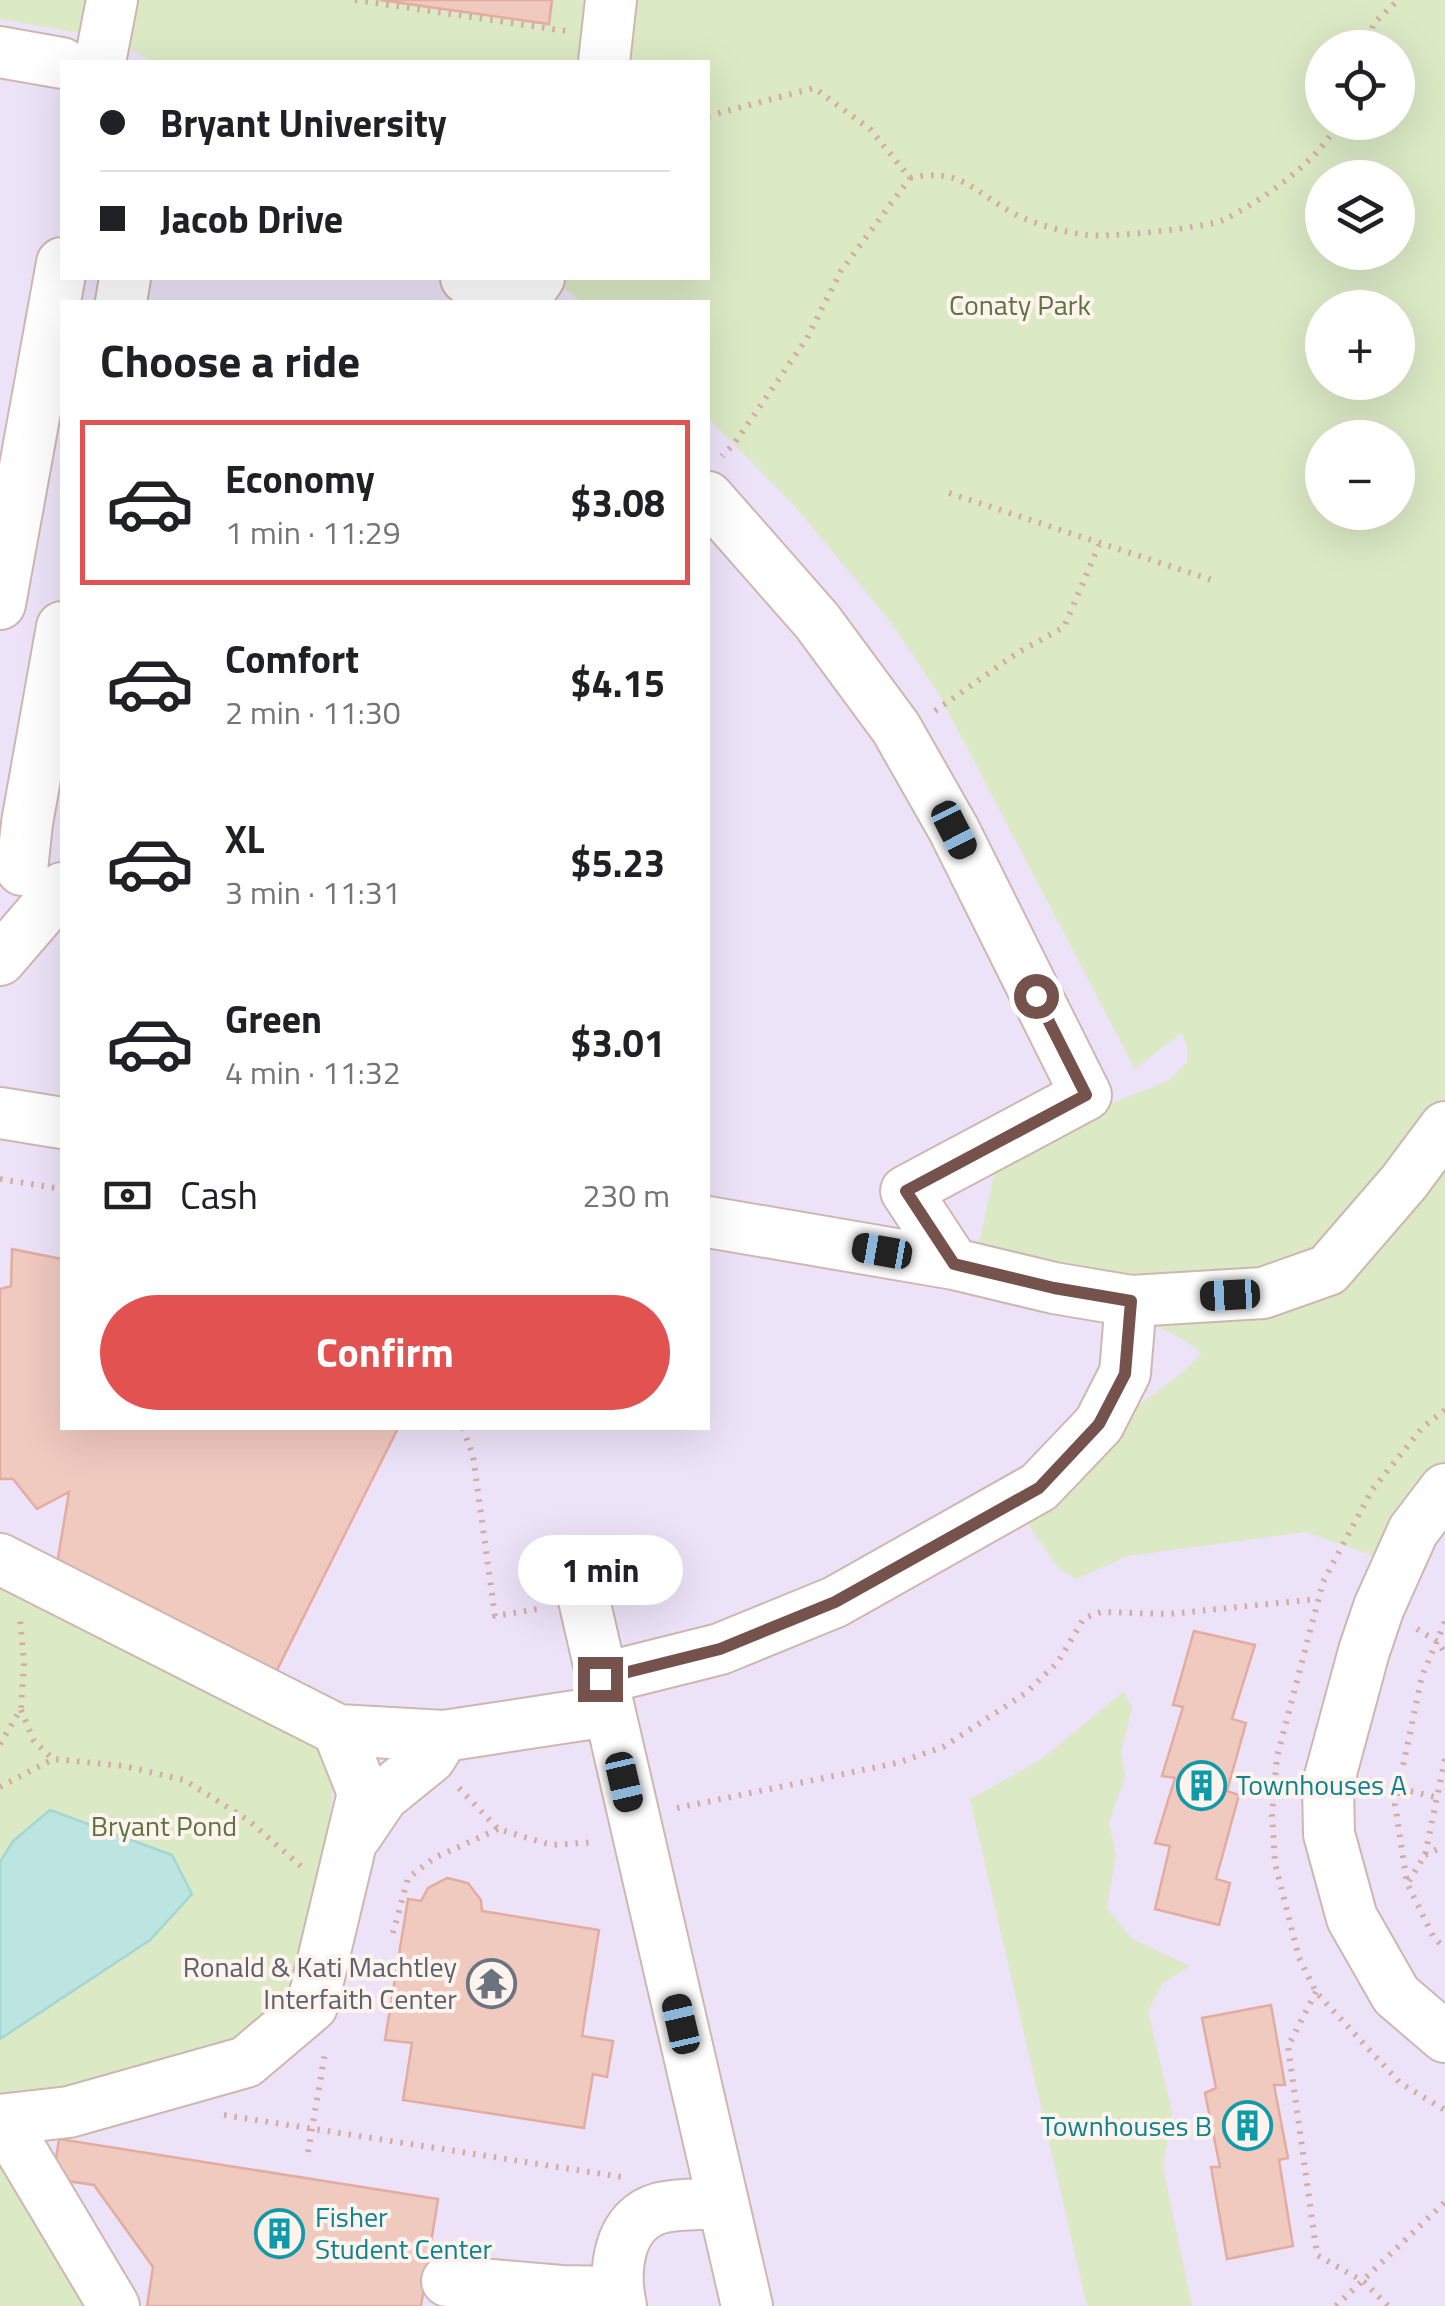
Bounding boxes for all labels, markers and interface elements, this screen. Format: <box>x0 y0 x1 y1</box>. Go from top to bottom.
map controls <box>1305 30 1415 530</box>
button: locate <box>1305 30 1415 140</box>
text: Bryant University <box>160 94 447 152</box>
button: layers <box>1305 160 1415 270</box>
text: Jacob Drive <box>160 190 343 248</box>
park label: Conaty Park <box>949 283 1091 326</box>
button: + <box>1305 290 1415 400</box>
text: Choose a ride <box>100 326 360 394</box>
button: − <box>1305 420 1415 530</box>
text: Economy <box>225 450 375 508</box>
icon: car <box>105 458 195 548</box>
text: $3.08 <box>570 474 665 532</box>
text: 1 min · 11:29 <box>225 508 401 556</box>
text: Comfort <box>225 630 359 688</box>
icon: car <box>105 638 195 728</box>
text: $4.15 <box>570 654 665 712</box>
text: 2 min · 11:30 <box>225 688 401 736</box>
car <box>927 796 981 864</box>
text: XL <box>225 810 265 868</box>
icon: car <box>105 818 195 908</box>
text: $5.23 <box>570 834 665 892</box>
text: 3 min · 11:31 <box>225 868 401 916</box>
route start <box>1014 974 1059 1019</box>
text: Green <box>225 990 322 1048</box>
icon: car <box>105 998 195 1088</box>
text: $3.01 <box>570 1014 665 1072</box>
text: 4 min · 11:32 <box>225 1048 401 1096</box>
text: Cash <box>180 1166 258 1224</box>
icon: cash <box>100 1168 155 1223</box>
text: 230 m <box>582 1171 670 1219</box>
car <box>850 1231 914 1271</box>
car <box>1199 1278 1261 1312</box>
button: Confirm <box>100 1295 670 1410</box>
callout: 1 min <box>518 1534 682 1604</box>
text: 1 min <box>562 1546 639 1594</box>
route end <box>578 1657 623 1702</box>
car <box>603 1749 645 1815</box>
building icon: Townhouses A <box>1175 1759 1227 1811</box>
place label: Townhouses A <box>1236 1763 1407 1806</box>
park label: Bryant Pond <box>91 1804 237 1847</box>
place label: Ronald & Kati Machtley Interfaith Center <box>183 1945 457 2020</box>
temple icon: Ronald & Kati Machtley Interfaith Center <box>466 1957 518 2009</box>
car <box>660 1991 702 2057</box>
building icon: Townhouses B <box>1221 2100 1273 2152</box>
place label: Townhouses B <box>1041 2104 1212 2147</box>
place label: Fisher Student Center <box>315 2195 493 2270</box>
building icon: Fisher Student Center <box>254 2207 306 2259</box>

